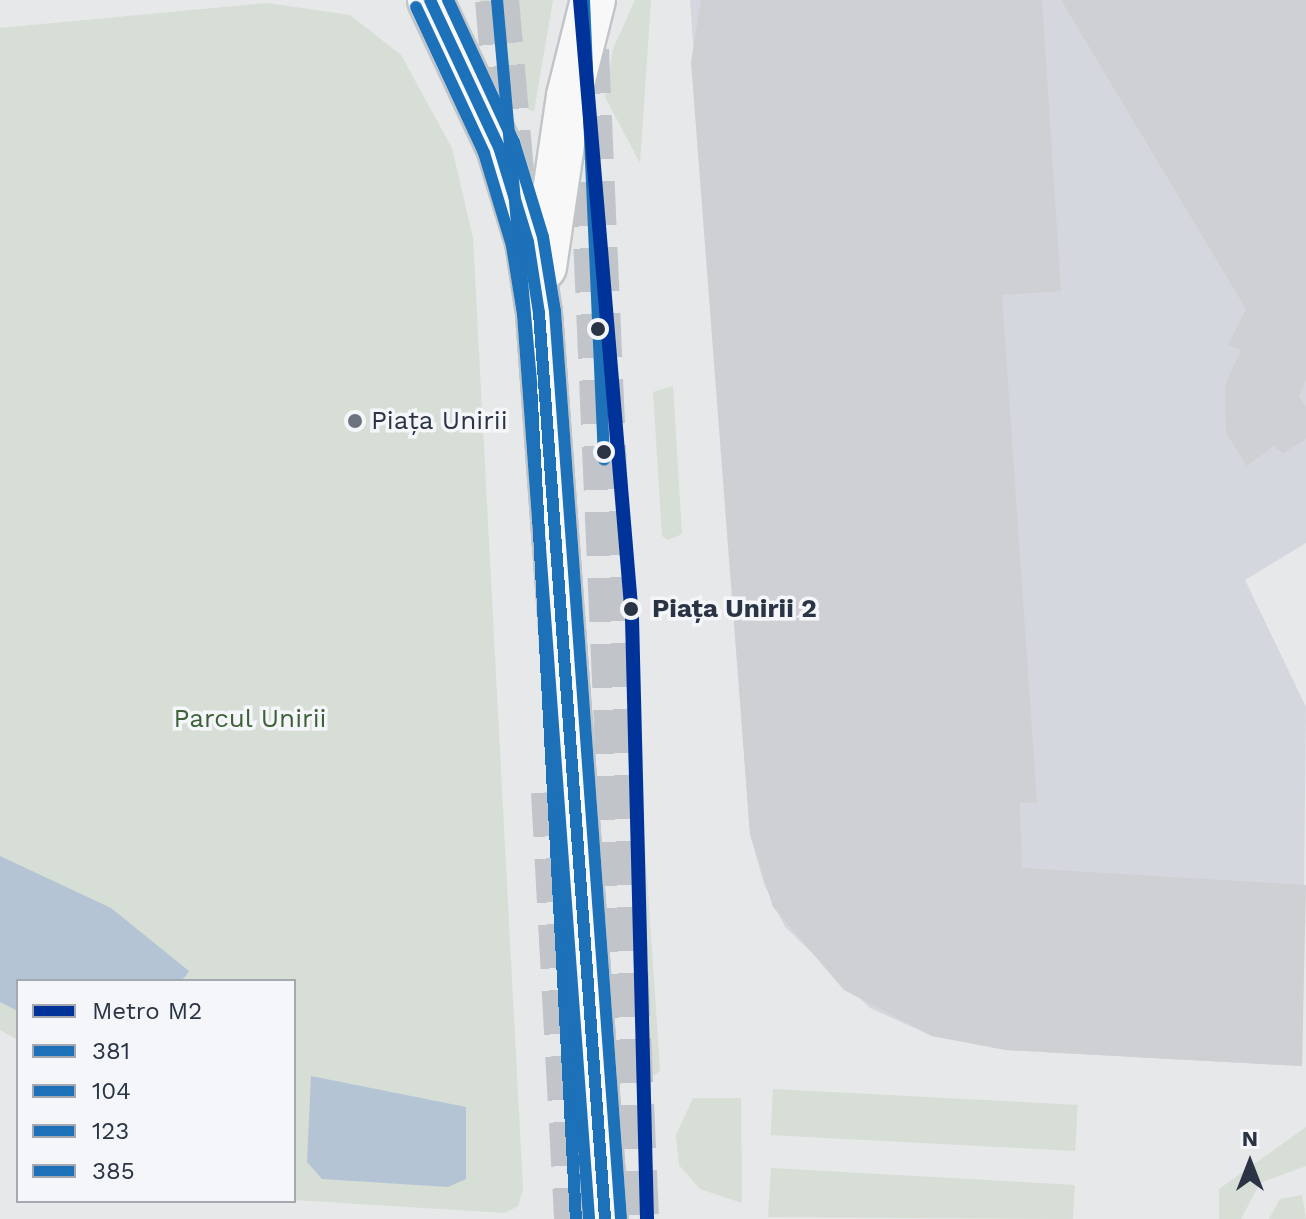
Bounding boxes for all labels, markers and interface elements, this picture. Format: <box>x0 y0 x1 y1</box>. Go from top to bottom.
unlabelled marker <box>590 321 606 337</box>
place label: Piața Unirii <box>371 405 508 437</box>
marker: Piața Unirii <box>346 412 364 430</box>
unlabelled marker <box>596 444 612 460</box>
place label: Piața Unirii 2 <box>652 593 817 625</box>
marker: Piața Unirii 2 <box>617 595 645 623</box>
park label: Parcul Unirii <box>173 703 327 735</box>
legend <box>16 979 296 1203</box>
text: Metro M2 <box>92 997 202 1025</box>
text: 381 <box>92 1037 130 1065</box>
text: 104 <box>92 1077 131 1105</box>
text: 123 <box>92 1117 129 1145</box>
north arrow <box>1210 1123 1290 1203</box>
text: N <box>1242 1126 1258 1151</box>
text: 385 <box>92 1157 135 1185</box>

